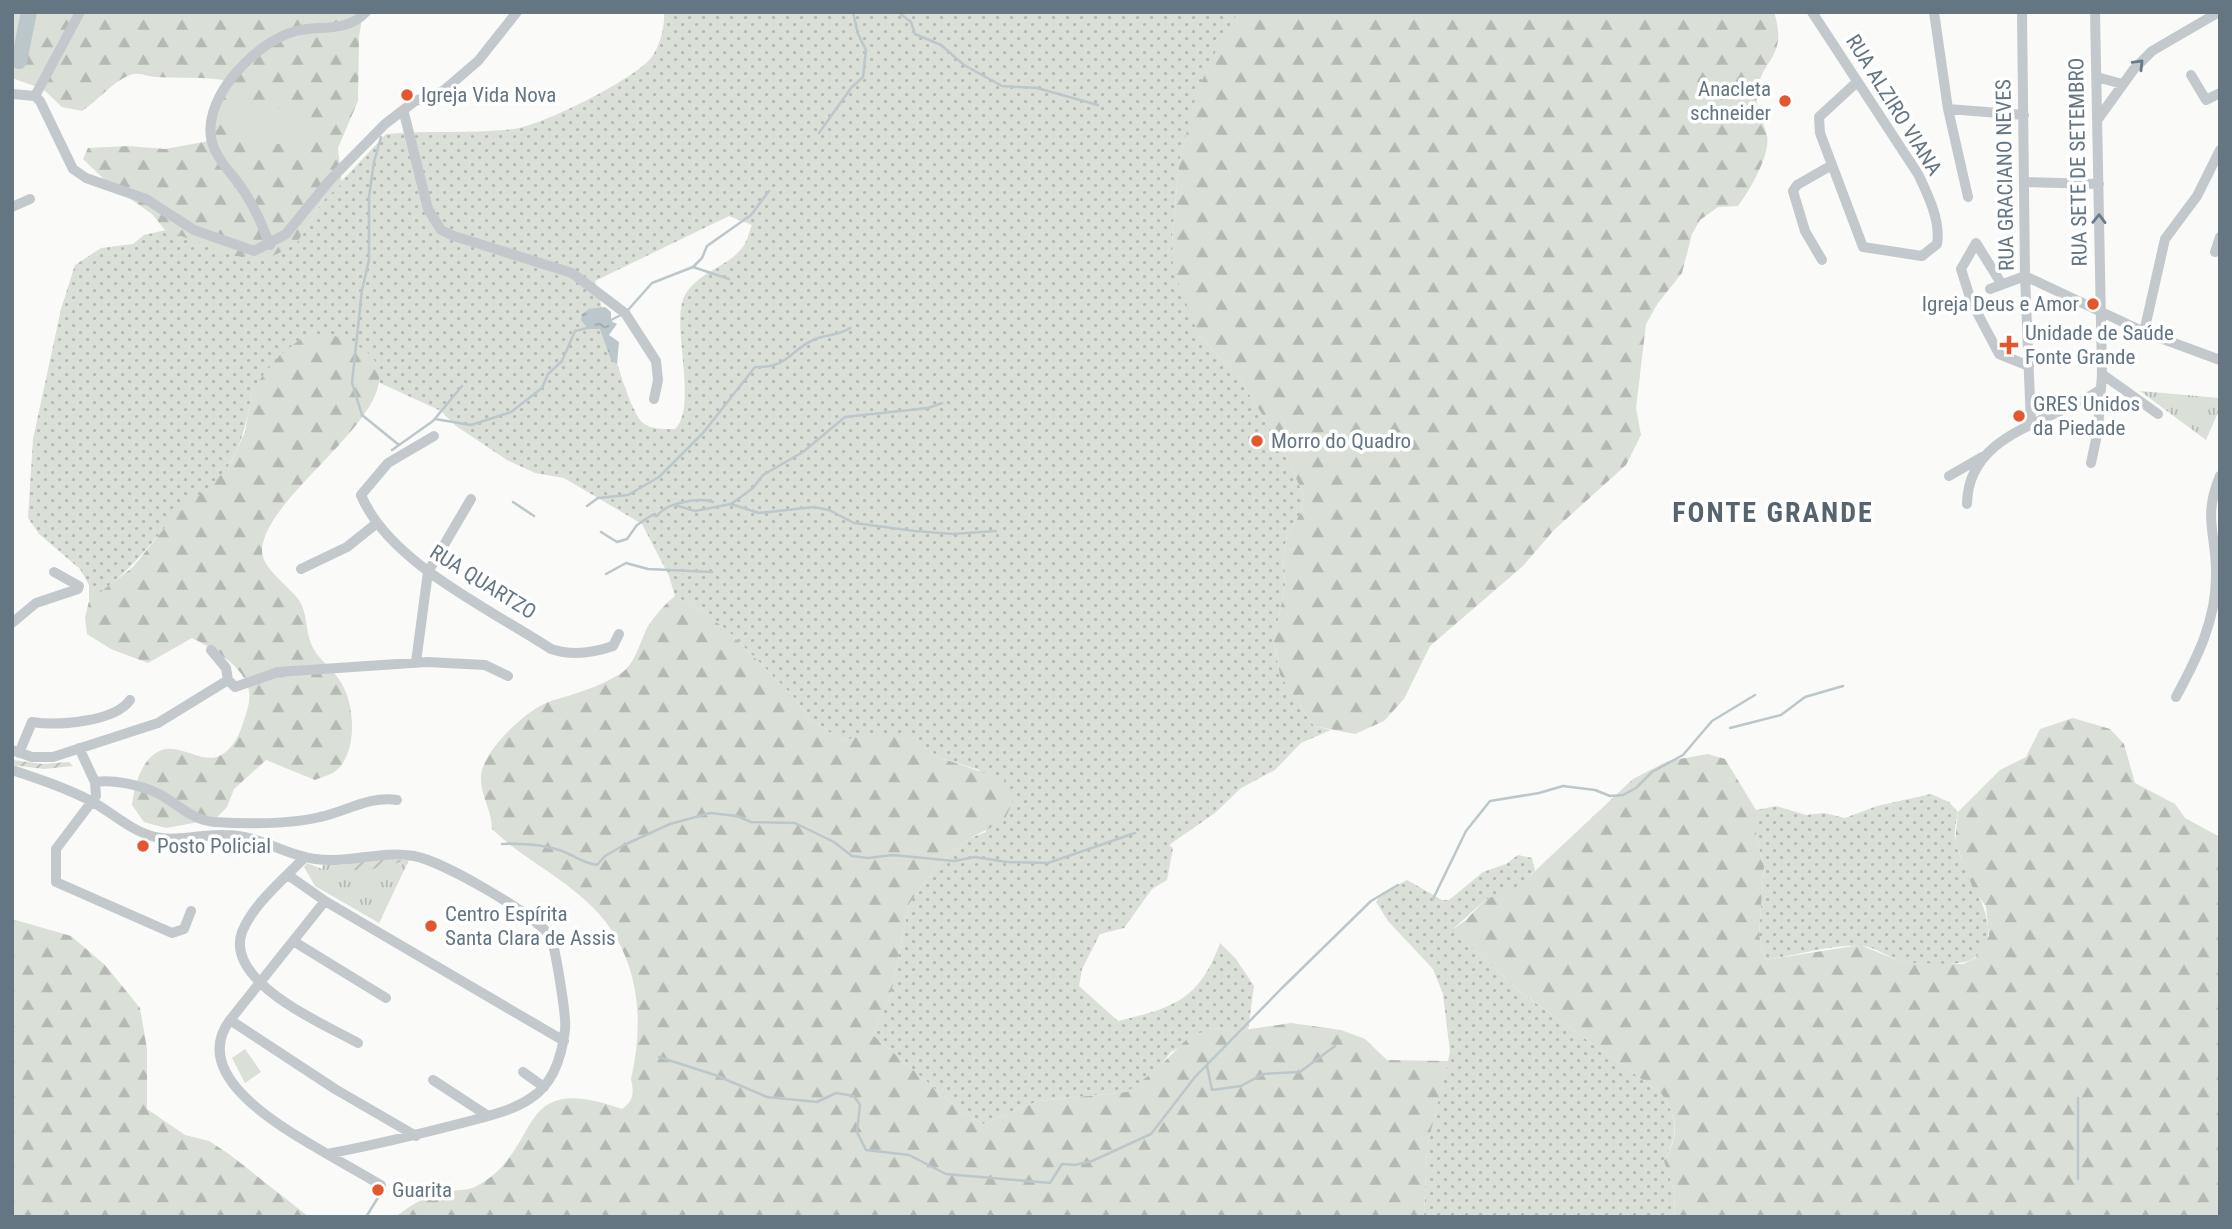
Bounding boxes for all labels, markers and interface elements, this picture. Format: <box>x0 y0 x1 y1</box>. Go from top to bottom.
street label: RUA ALZIRO VIANA <box>1841 30 1947 180</box>
street label: RUA SETE DE SETEMBRO <box>2064 58 2092 266</box>
one-way arrow <box>2130 60 2143 73</box>
place label: Anacleta schneider <box>1690 77 1771 125</box>
street label: RUA GRACIANO NEVES <box>1991 79 2019 271</box>
place label: Igreja Vida Nova <box>421 83 556 107</box>
marker: Igreja Vida Nova <box>399 87 415 103</box>
marker: Anacleta schneider <box>1777 93 1793 109</box>
one-way arrow <box>2091 213 2107 224</box>
place label: Igreja Deus e Amor <box>1922 292 2079 316</box>
marker: Igreja Deus e Amor <box>2085 296 2101 312</box>
place label: Unidade de Saúde Fonte Grande <box>2025 321 2174 369</box>
marker: Unidade de Saúde Fonte Grande <box>1999 335 2019 355</box>
place label: GRES Unidos da Piedade <box>2033 392 2140 440</box>
marker: GRES Unidos da Piedade <box>2011 408 2027 424</box>
place label: Morro do Quadro <box>1271 429 1411 453</box>
marker: Morro do Quadro <box>1249 433 1265 449</box>
district label: FONTE GRANDE <box>1672 496 1874 529</box>
street label: RUA QUARTZO <box>426 540 540 624</box>
place label: Posto Policial <box>157 834 271 858</box>
marker: Posto Policial <box>135 838 151 854</box>
place label: Centro Espírita Santa Clara de Assis <box>445 902 616 950</box>
marker: Centro Espírita Santa Clara de Assis <box>423 918 439 934</box>
place label: Guarita <box>392 1178 452 1202</box>
marker: Guarita <box>370 1182 386 1198</box>

